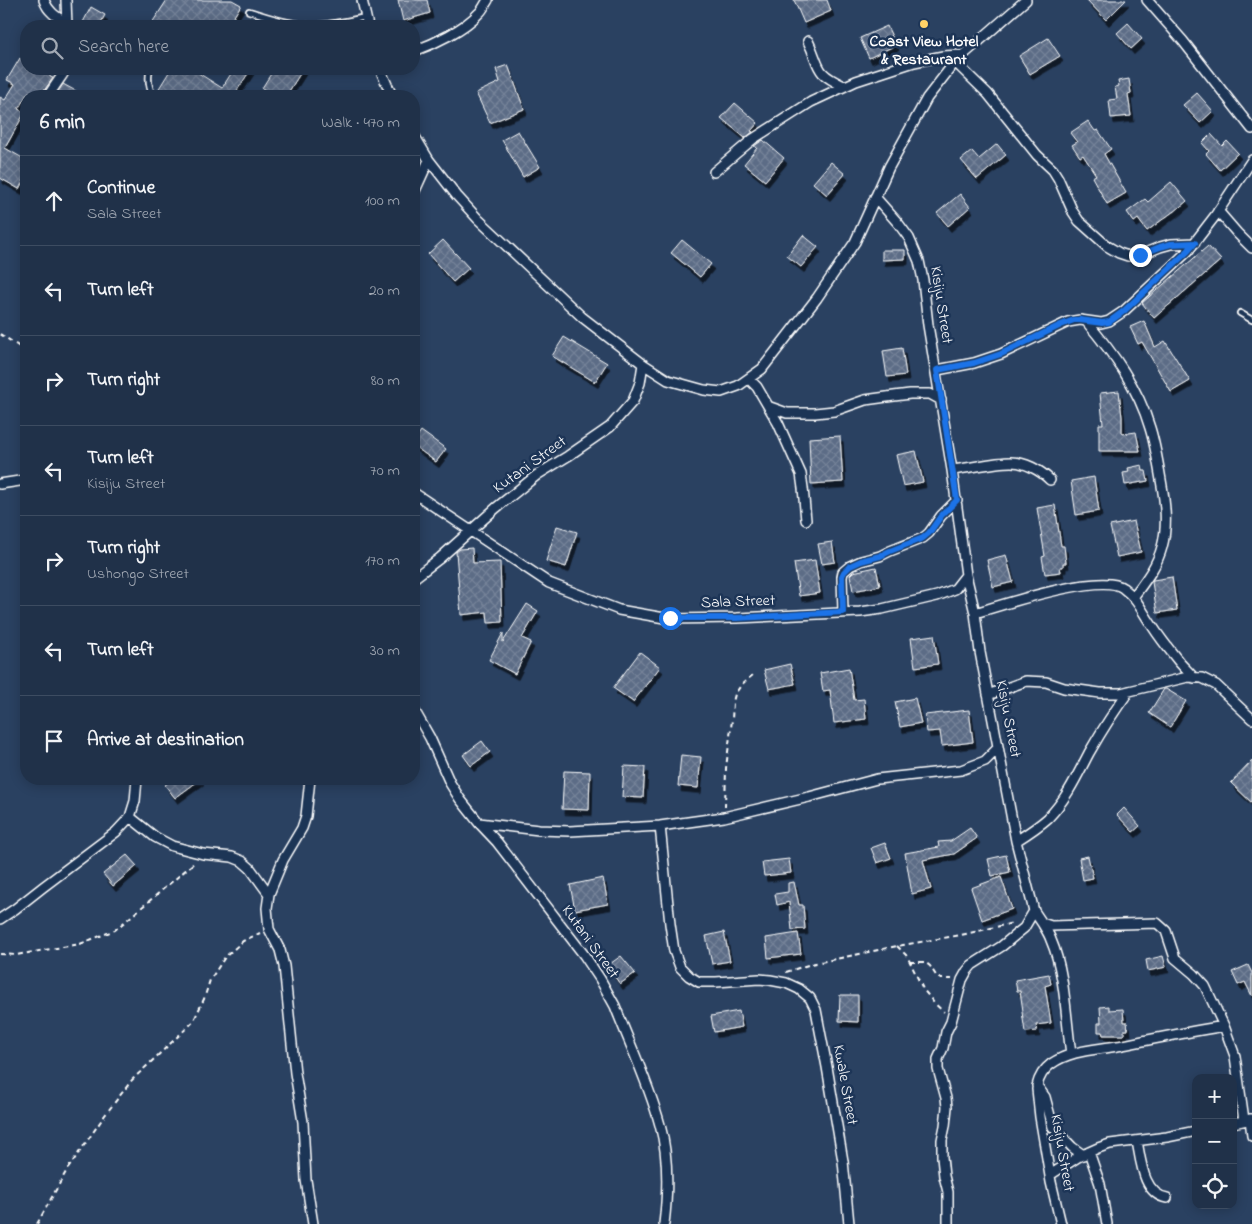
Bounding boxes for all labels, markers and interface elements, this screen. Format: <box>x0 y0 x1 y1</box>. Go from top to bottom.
marker: Coast View Hotel & Restaurant <box>918 18 930 30</box>
search box <box>20 20 420 75</box>
place label: Coast View Hotel & Restaurant <box>870 30 979 72</box>
icon: search <box>38 34 66 62</box>
text: Search here <box>78 34 169 61</box>
text: 6 min <box>40 108 85 138</box>
text: Walk · 470 m <box>321 111 400 135</box>
text: Continue <box>87 175 155 202</box>
icon: ahead <box>40 187 68 215</box>
text: 100 m <box>365 189 400 213</box>
text: Sala Street <box>87 202 162 226</box>
route end <box>1129 244 1152 267</box>
street label: Kisiju Street <box>923 264 959 346</box>
icon: left <box>40 277 68 305</box>
text: Turn left <box>87 277 154 304</box>
text: 20 m <box>369 279 400 303</box>
icon: right <box>40 367 68 395</box>
text: Turn right <box>87 367 160 394</box>
text: 80 m <box>371 369 400 393</box>
street label: Kutani Street <box>488 430 572 500</box>
text: Turn left <box>87 445 154 472</box>
icon: left <box>40 457 68 485</box>
text: 70 m <box>370 459 400 483</box>
text: Kisiju Street <box>87 472 165 496</box>
text: Turn right <box>87 535 160 562</box>
icon: right <box>40 547 68 575</box>
text: 170 m <box>365 549 400 573</box>
text: Ushongo Street <box>87 562 189 586</box>
street label: Sala Street <box>700 589 776 615</box>
route start <box>659 607 682 630</box>
icon: left <box>40 637 68 665</box>
text: Turn left <box>87 637 154 664</box>
text: 30 m <box>370 639 400 663</box>
street label: Kisiju Street <box>989 678 1027 760</box>
icon: arrive <box>40 727 68 755</box>
text: Arrive at destination <box>87 727 244 754</box>
street label: Kutani Street <box>555 900 625 984</box>
street label: Kwale Street <box>826 1043 864 1128</box>
map controls <box>1192 1074 1237 1209</box>
button: + <box>1192 1074 1237 1119</box>
street label: Kisiju Street <box>1043 1112 1081 1194</box>
button: − <box>1192 1119 1237 1164</box>
button: locate <box>1192 1164 1237 1209</box>

